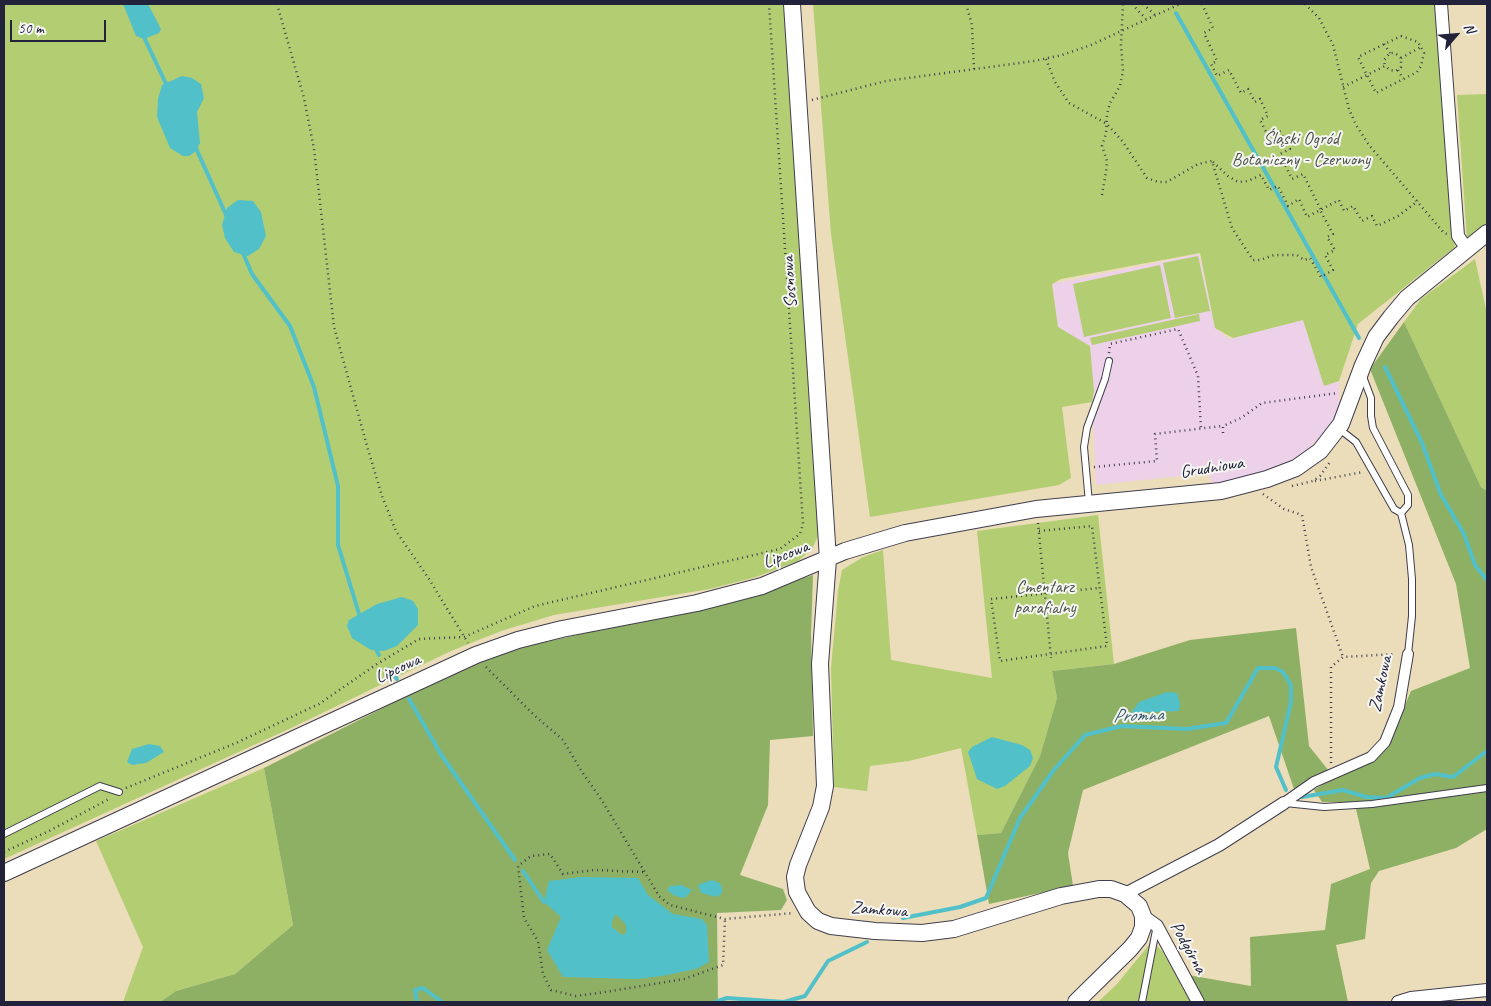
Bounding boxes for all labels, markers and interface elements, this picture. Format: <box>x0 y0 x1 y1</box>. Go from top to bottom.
scale bar <box>12 10 109 42</box>
north arrow <box>1431 10 1481 60</box>
text: 50 m <box>18 19 44 38</box>
text: N <box>1460 20 1479 36</box>
park label: Śląski Ogród Botaniczny - Czerwony <box>1232 128 1370 170</box>
street label: Sosnowa <box>777 255 803 309</box>
street label: Grudniowa <box>1179 452 1245 484</box>
street label: Lipcowa <box>760 536 812 574</box>
park label: Cmentarz parafialny <box>1014 576 1076 618</box>
street label: Lipcowa <box>372 649 424 689</box>
street label: Zamkowa <box>1365 654 1397 714</box>
water label: Promna <box>1113 704 1163 728</box>
street label: Zamkowa <box>850 897 908 923</box>
street label: Podgórna <box>1165 918 1211 978</box>

